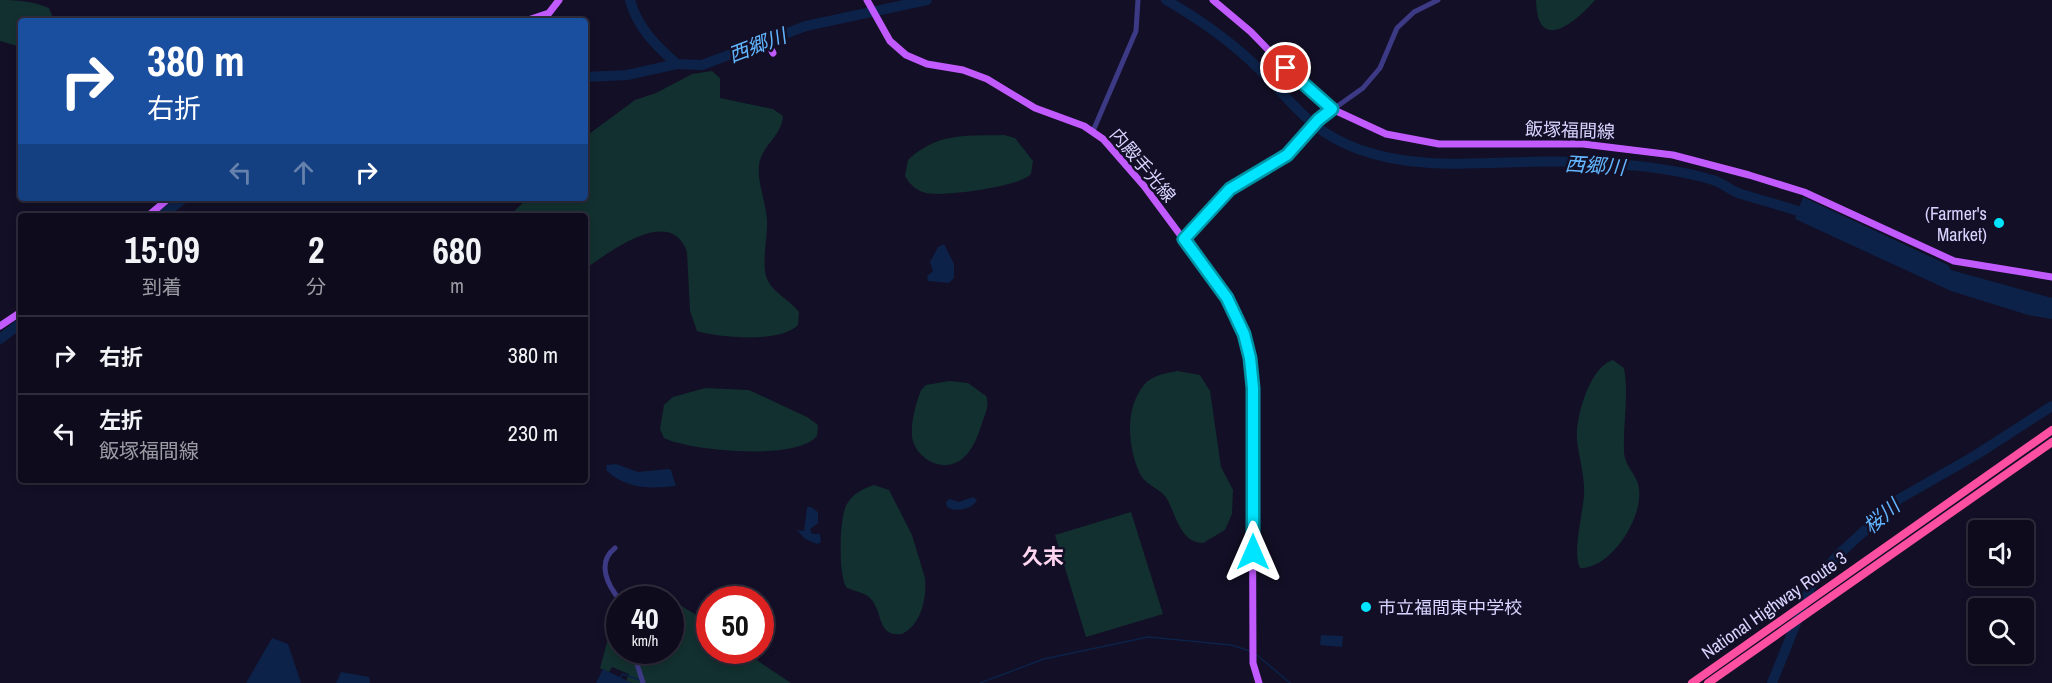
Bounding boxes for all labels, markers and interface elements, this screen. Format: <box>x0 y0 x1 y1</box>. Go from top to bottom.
water label: 西郷川 <box>724 21 792 68</box>
text: 380 m <box>147 33 245 89</box>
icon: right <box>48 42 126 120</box>
pin <box>1260 42 1311 93</box>
icon: arrive <box>1269 51 1302 84</box>
text: 右折 <box>147 90 201 126</box>
street label: 飯塚福間線 <box>1525 116 1615 144</box>
street label: 内殿手光線 <box>1104 122 1182 208</box>
water label: 西郷川 <box>1564 149 1628 181</box>
icon: left <box>224 156 257 189</box>
icon: ahead <box>287 156 320 189</box>
icon: right <box>350 156 383 189</box>
place label: (Farmer's Market) <box>1925 201 1987 247</box>
marker: (Farmer's Market) <box>1992 216 2006 230</box>
text: 15:09 <box>124 226 200 274</box>
text: 2 <box>308 226 324 274</box>
text: 680 <box>432 227 482 275</box>
text: m <box>450 272 464 299</box>
text: 到着 <box>142 273 182 300</box>
text: 分 <box>306 273 326 300</box>
icon: right <box>48 339 81 372</box>
text: 380 m <box>508 340 558 370</box>
text: 右折 <box>99 342 143 372</box>
text: 左折 <box>99 405 143 435</box>
icon: left <box>48 417 81 450</box>
text: 230 m <box>508 418 558 448</box>
text: 飯塚福間線 <box>99 437 199 464</box>
water label: 桜川 <box>1857 491 1906 539</box>
position arrow <box>1221 520 1285 584</box>
map controls <box>1968 520 2034 664</box>
button: sound <box>1968 520 2034 586</box>
district label: 久末 <box>1022 542 1064 571</box>
street label: National Highway Route 3 <box>1696 545 1852 665</box>
speed limit sign: 50 <box>696 586 774 664</box>
place label: 市立福間東中学校 <box>1378 595 1522 620</box>
text: 40 <box>631 598 659 638</box>
button: search <box>1968 598 2034 664</box>
marker: 市立福間東中学校 <box>1359 600 1373 614</box>
text: km/h <box>632 630 658 651</box>

